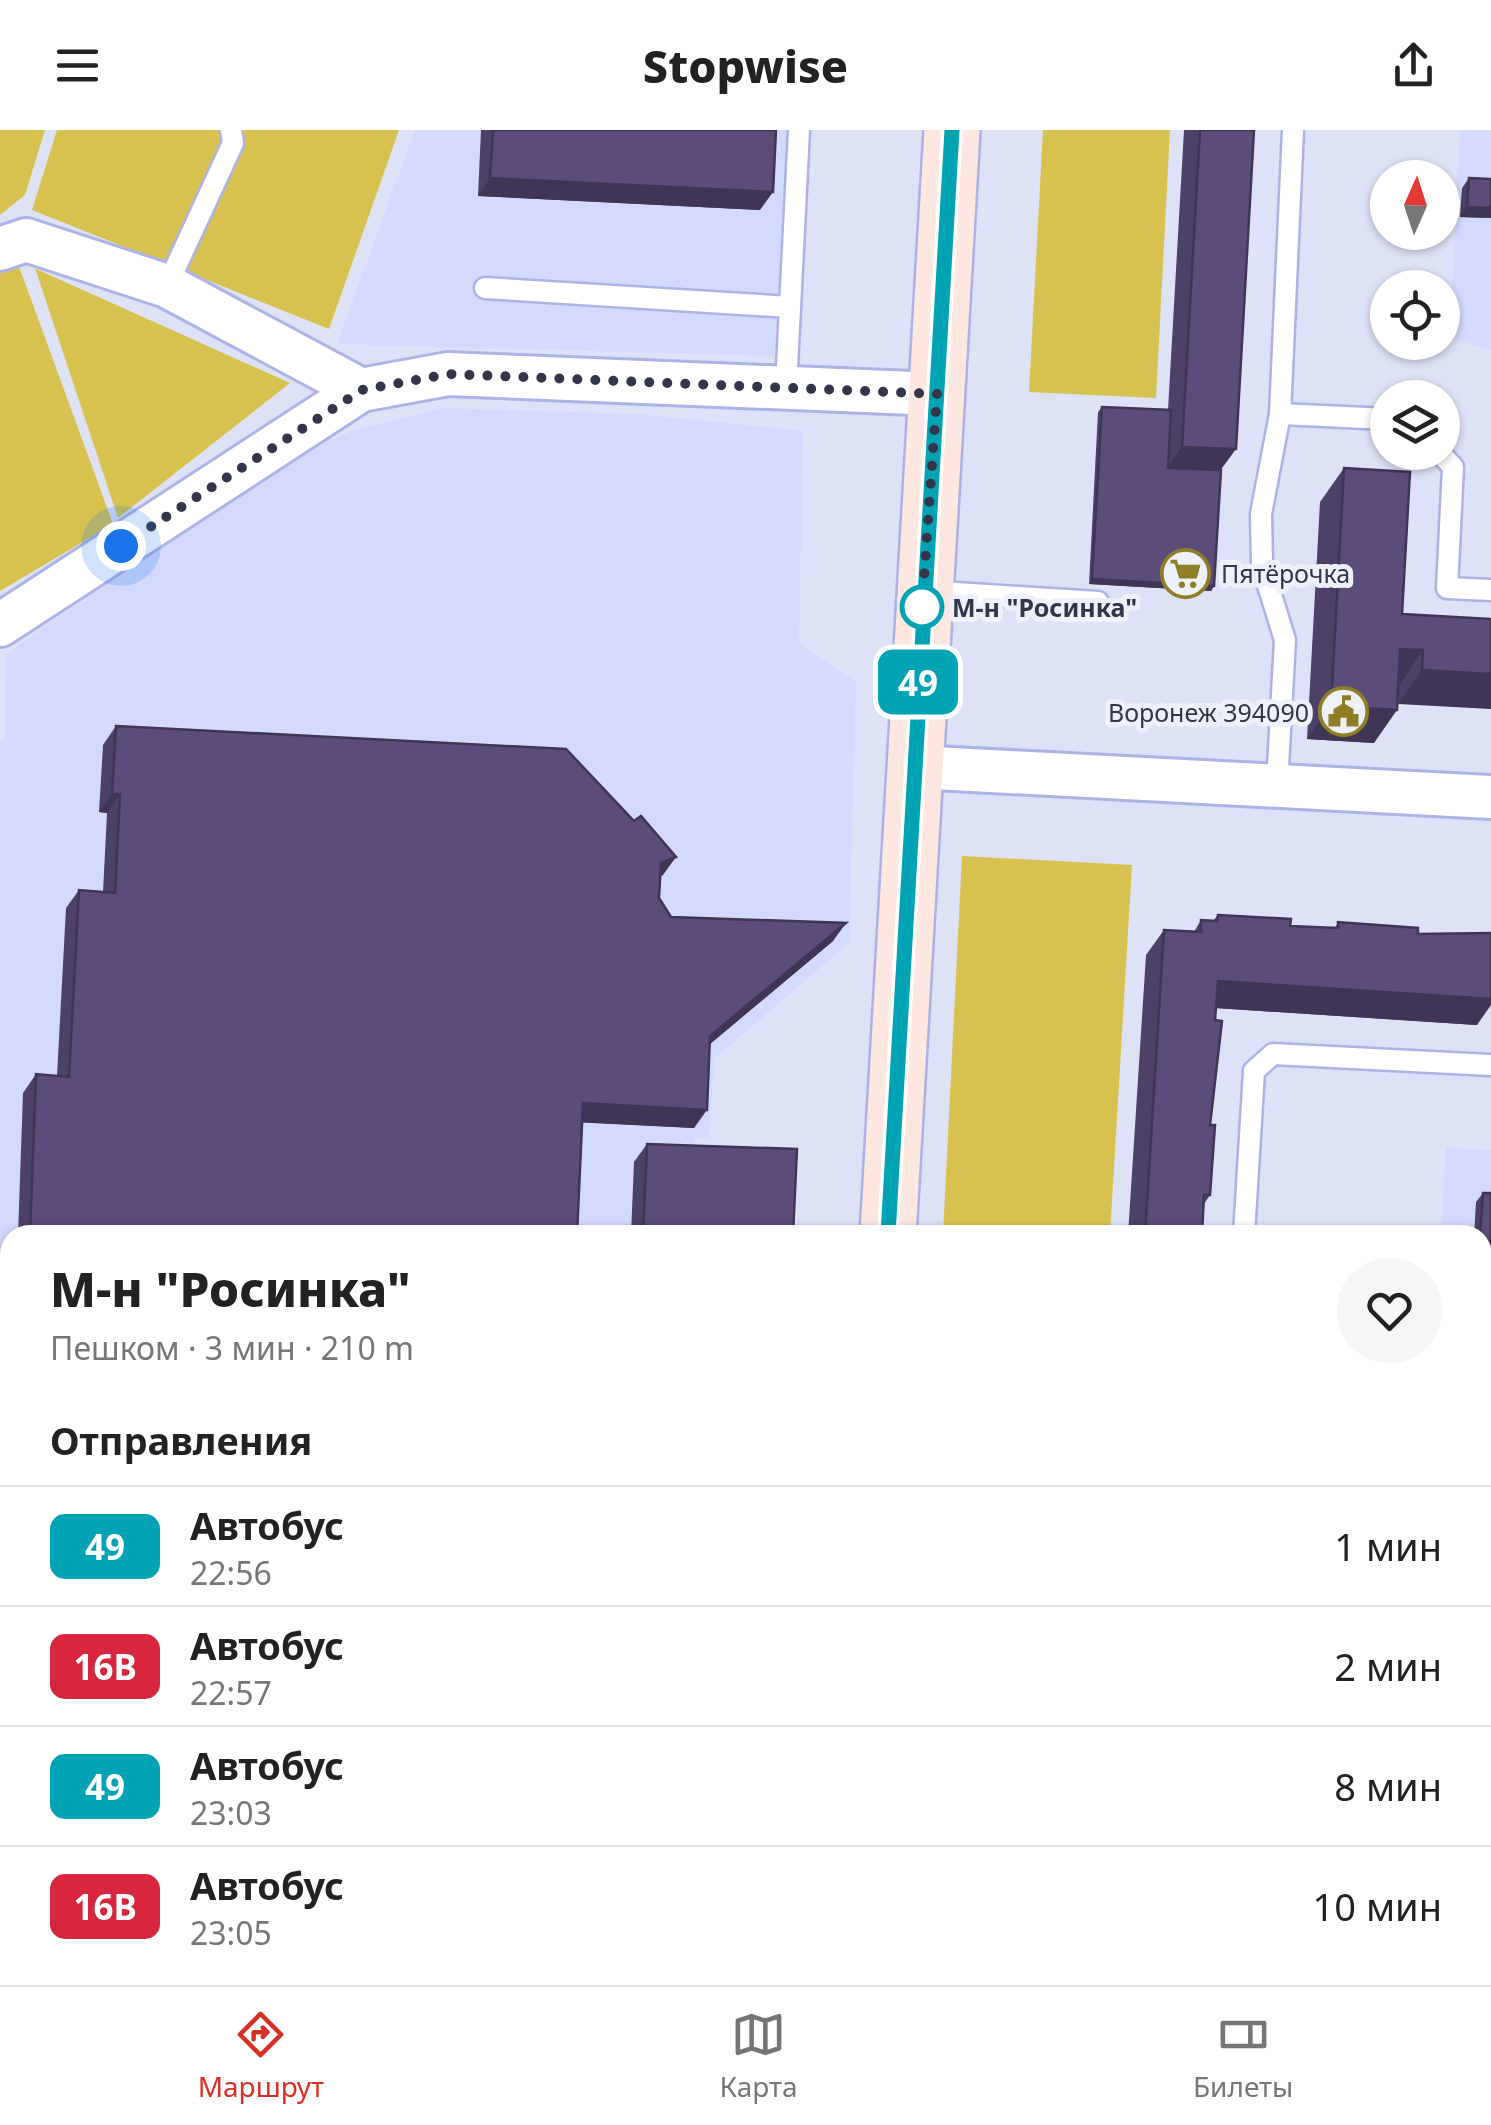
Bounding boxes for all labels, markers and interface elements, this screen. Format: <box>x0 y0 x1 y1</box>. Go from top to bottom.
text: Stopwise <box>643 35 848 96</box>
icon: menu <box>50 38 105 93</box>
icon: share <box>1386 38 1441 93</box>
north arrow <box>1370 160 1460 250</box>
map controls <box>1370 160 1460 470</box>
button: locate <box>1370 270 1460 360</box>
button: layers <box>1370 380 1460 470</box>
your location <box>96 521 146 571</box>
supermarket icon: Пятёрочка <box>1160 547 1212 599</box>
place label: Пятёрочка <box>1221 556 1350 590</box>
marker: М-н "Росинка" <box>901 586 943 628</box>
place label: М-н "Росинка" <box>952 590 1137 624</box>
line badge: 49 <box>873 650 963 714</box>
text: 49 <box>898 659 938 706</box>
public building icon: Воронеж 394090 <box>1318 686 1370 738</box>
place label: Воронеж 394090 <box>1108 695 1309 729</box>
text: М-н "Росинка" <box>50 1256 411 1321</box>
button: heart <box>1337 1258 1442 1363</box>
text: Пешком · 3 мин · 210 m <box>50 1326 414 1369</box>
text: Отправления <box>50 1414 312 1466</box>
text: Автобус <box>190 1499 344 1551</box>
text: 1 мин <box>1334 1520 1442 1572</box>
text: 49 <box>85 1523 125 1570</box>
text: 22:56 <box>190 1551 272 1594</box>
text: Автобус <box>190 1619 344 1671</box>
text: 2 мин <box>1334 1640 1442 1692</box>
text: 16В <box>73 1643 137 1690</box>
text: 22:57 <box>190 1671 272 1714</box>
text: Автобус <box>190 1739 344 1791</box>
text: 8 мин <box>1334 1760 1442 1812</box>
text: 49 <box>85 1763 125 1810</box>
text: 23:03 <box>190 1791 272 1834</box>
text: Автобус <box>190 1859 344 1911</box>
text: 10 мин <box>1313 1880 1442 1932</box>
text: 16В <box>73 1883 137 1930</box>
text: 23:05 <box>190 1911 272 1954</box>
tab: Маршрут <box>198 2007 324 2105</box>
tab: Карта <box>719 2007 798 2105</box>
tab: Билеты <box>1193 2007 1293 2105</box>

